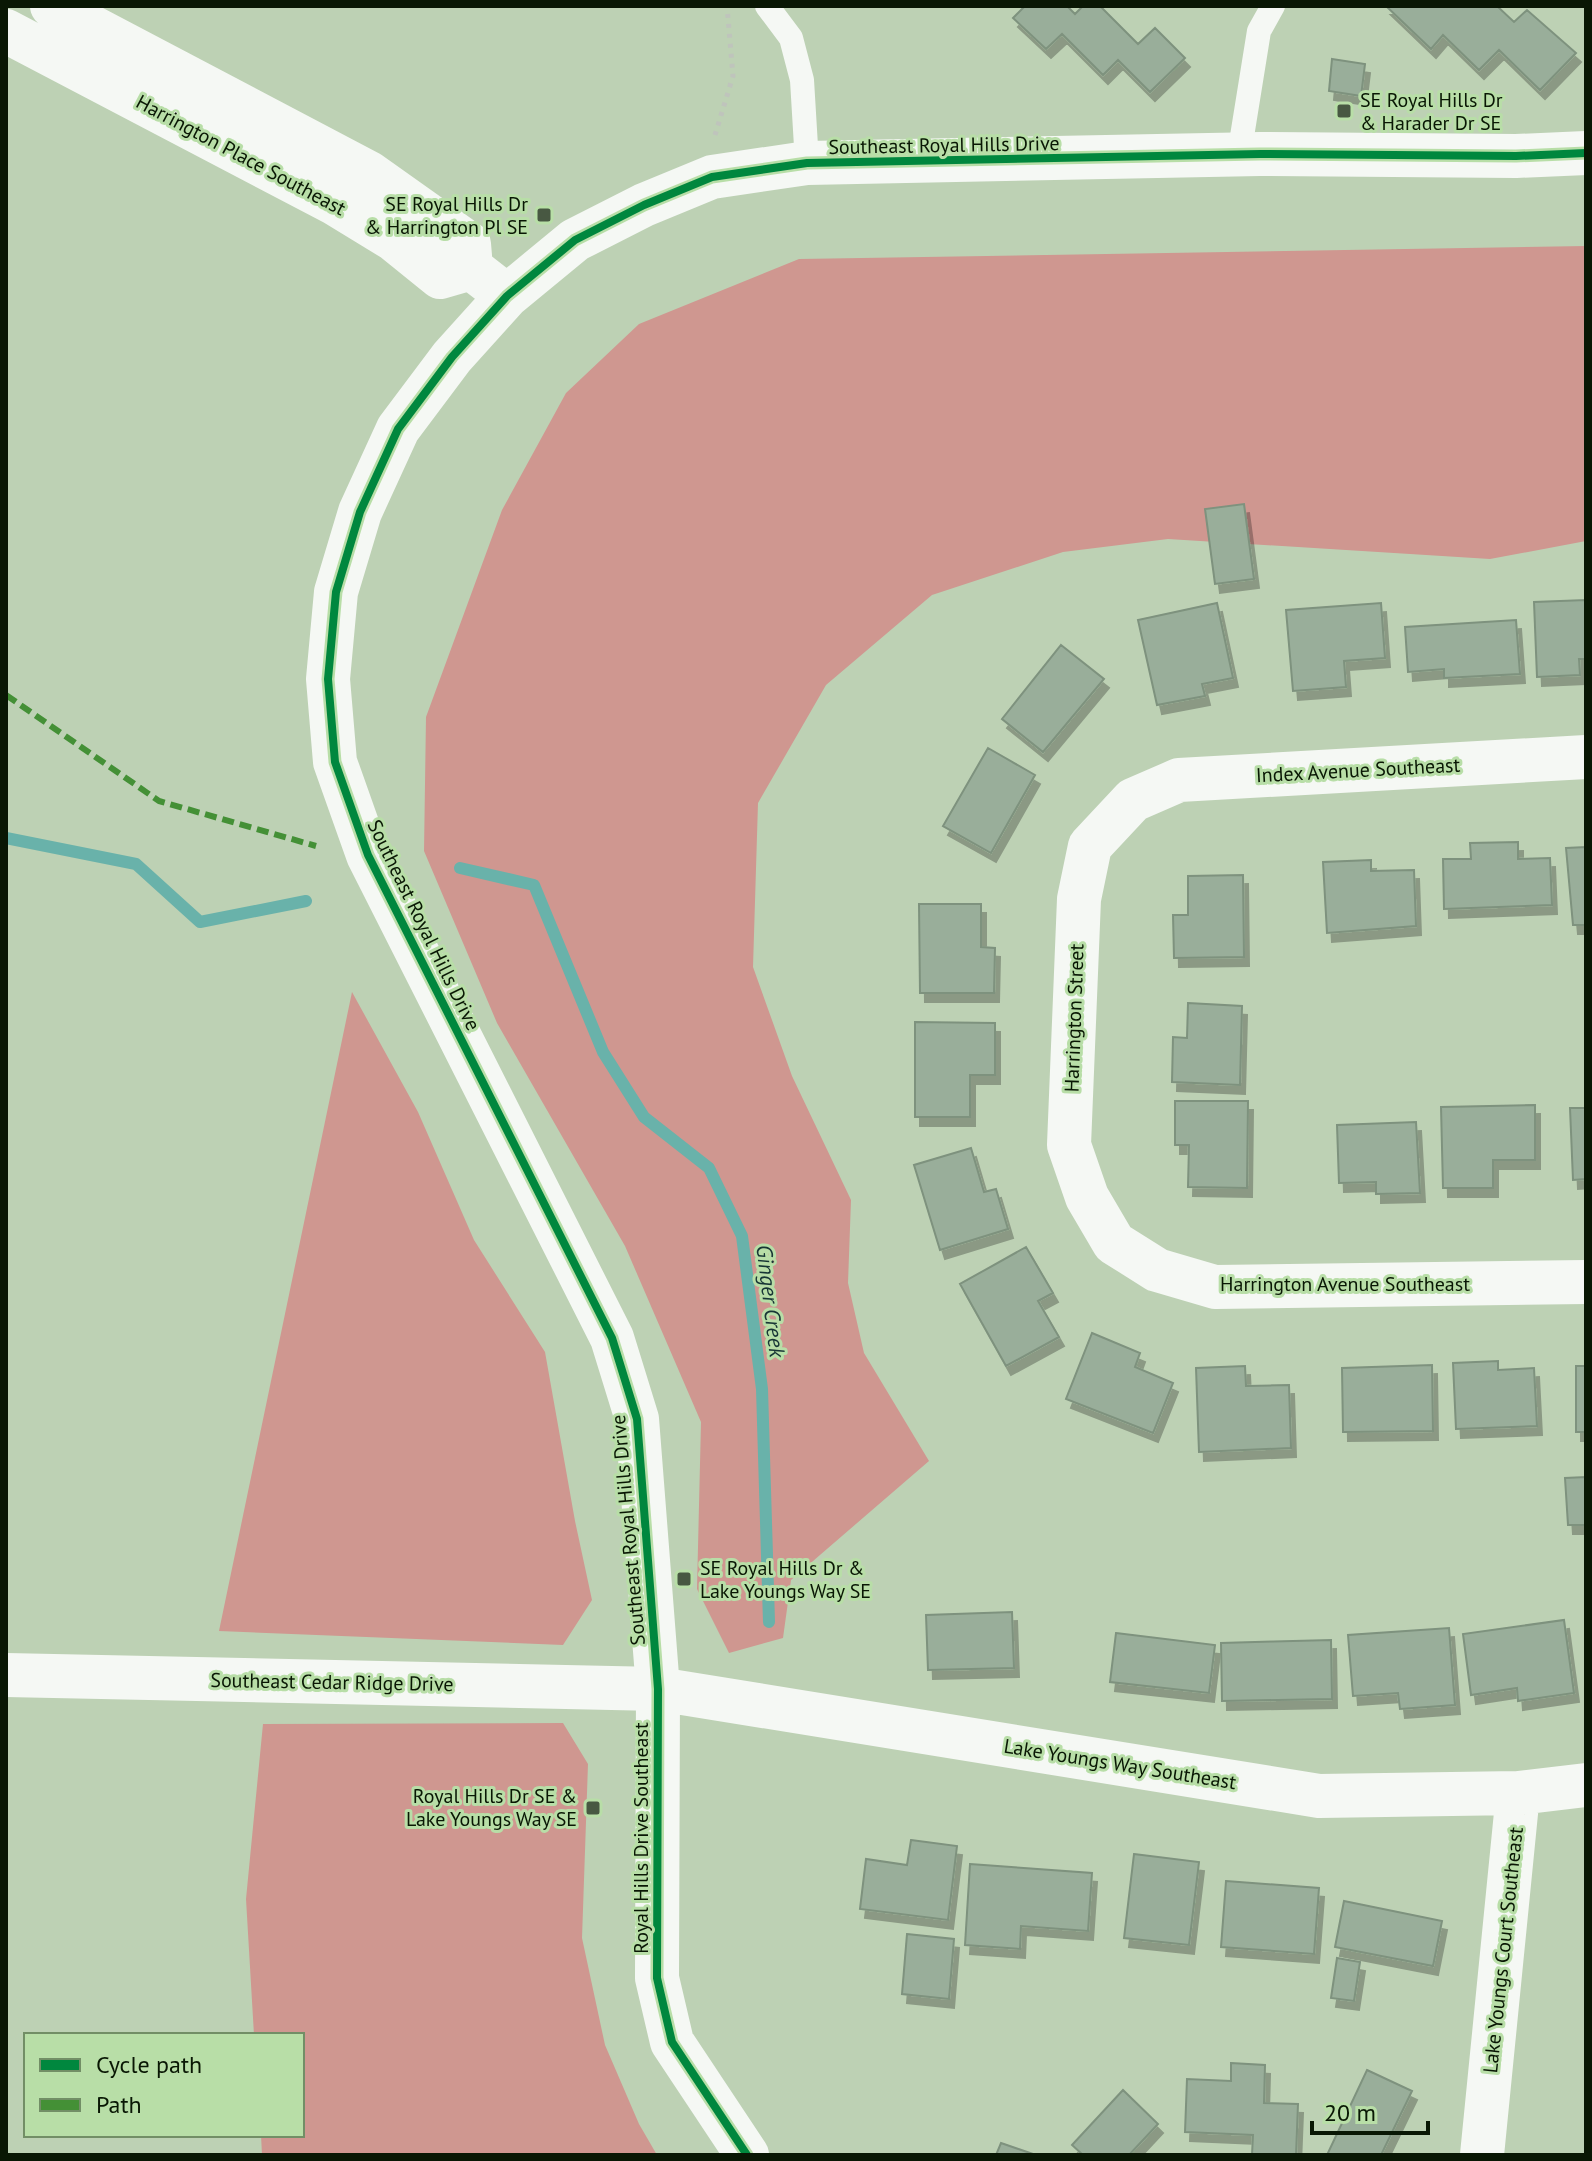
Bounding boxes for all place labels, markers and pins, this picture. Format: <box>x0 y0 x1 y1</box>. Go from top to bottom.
place label: SE Royal Hills Dr & Harader Dr SE <box>1360 87 1503 136</box>
marker: SE Royal Hills Dr & Harader Dr SE <box>1335 102 1353 120</box>
place label: SE Royal Hills Dr & Harrington Pl SE <box>365 191 528 240</box>
marker: SE Royal Hills Dr & Harrington Pl SE <box>535 206 553 224</box>
place label: SE Royal Hills Dr & Lake Youngs Way SE <box>700 1555 871 1604</box>
marker: SE Royal Hills Dr & Lake Youngs Way SE <box>675 1570 693 1588</box>
place label: Royal Hills Dr SE & Lake Youngs Way SE <box>406 1783 577 1832</box>
marker: Royal Hills Dr SE & Lake Youngs Way SE <box>584 1799 602 1817</box>

